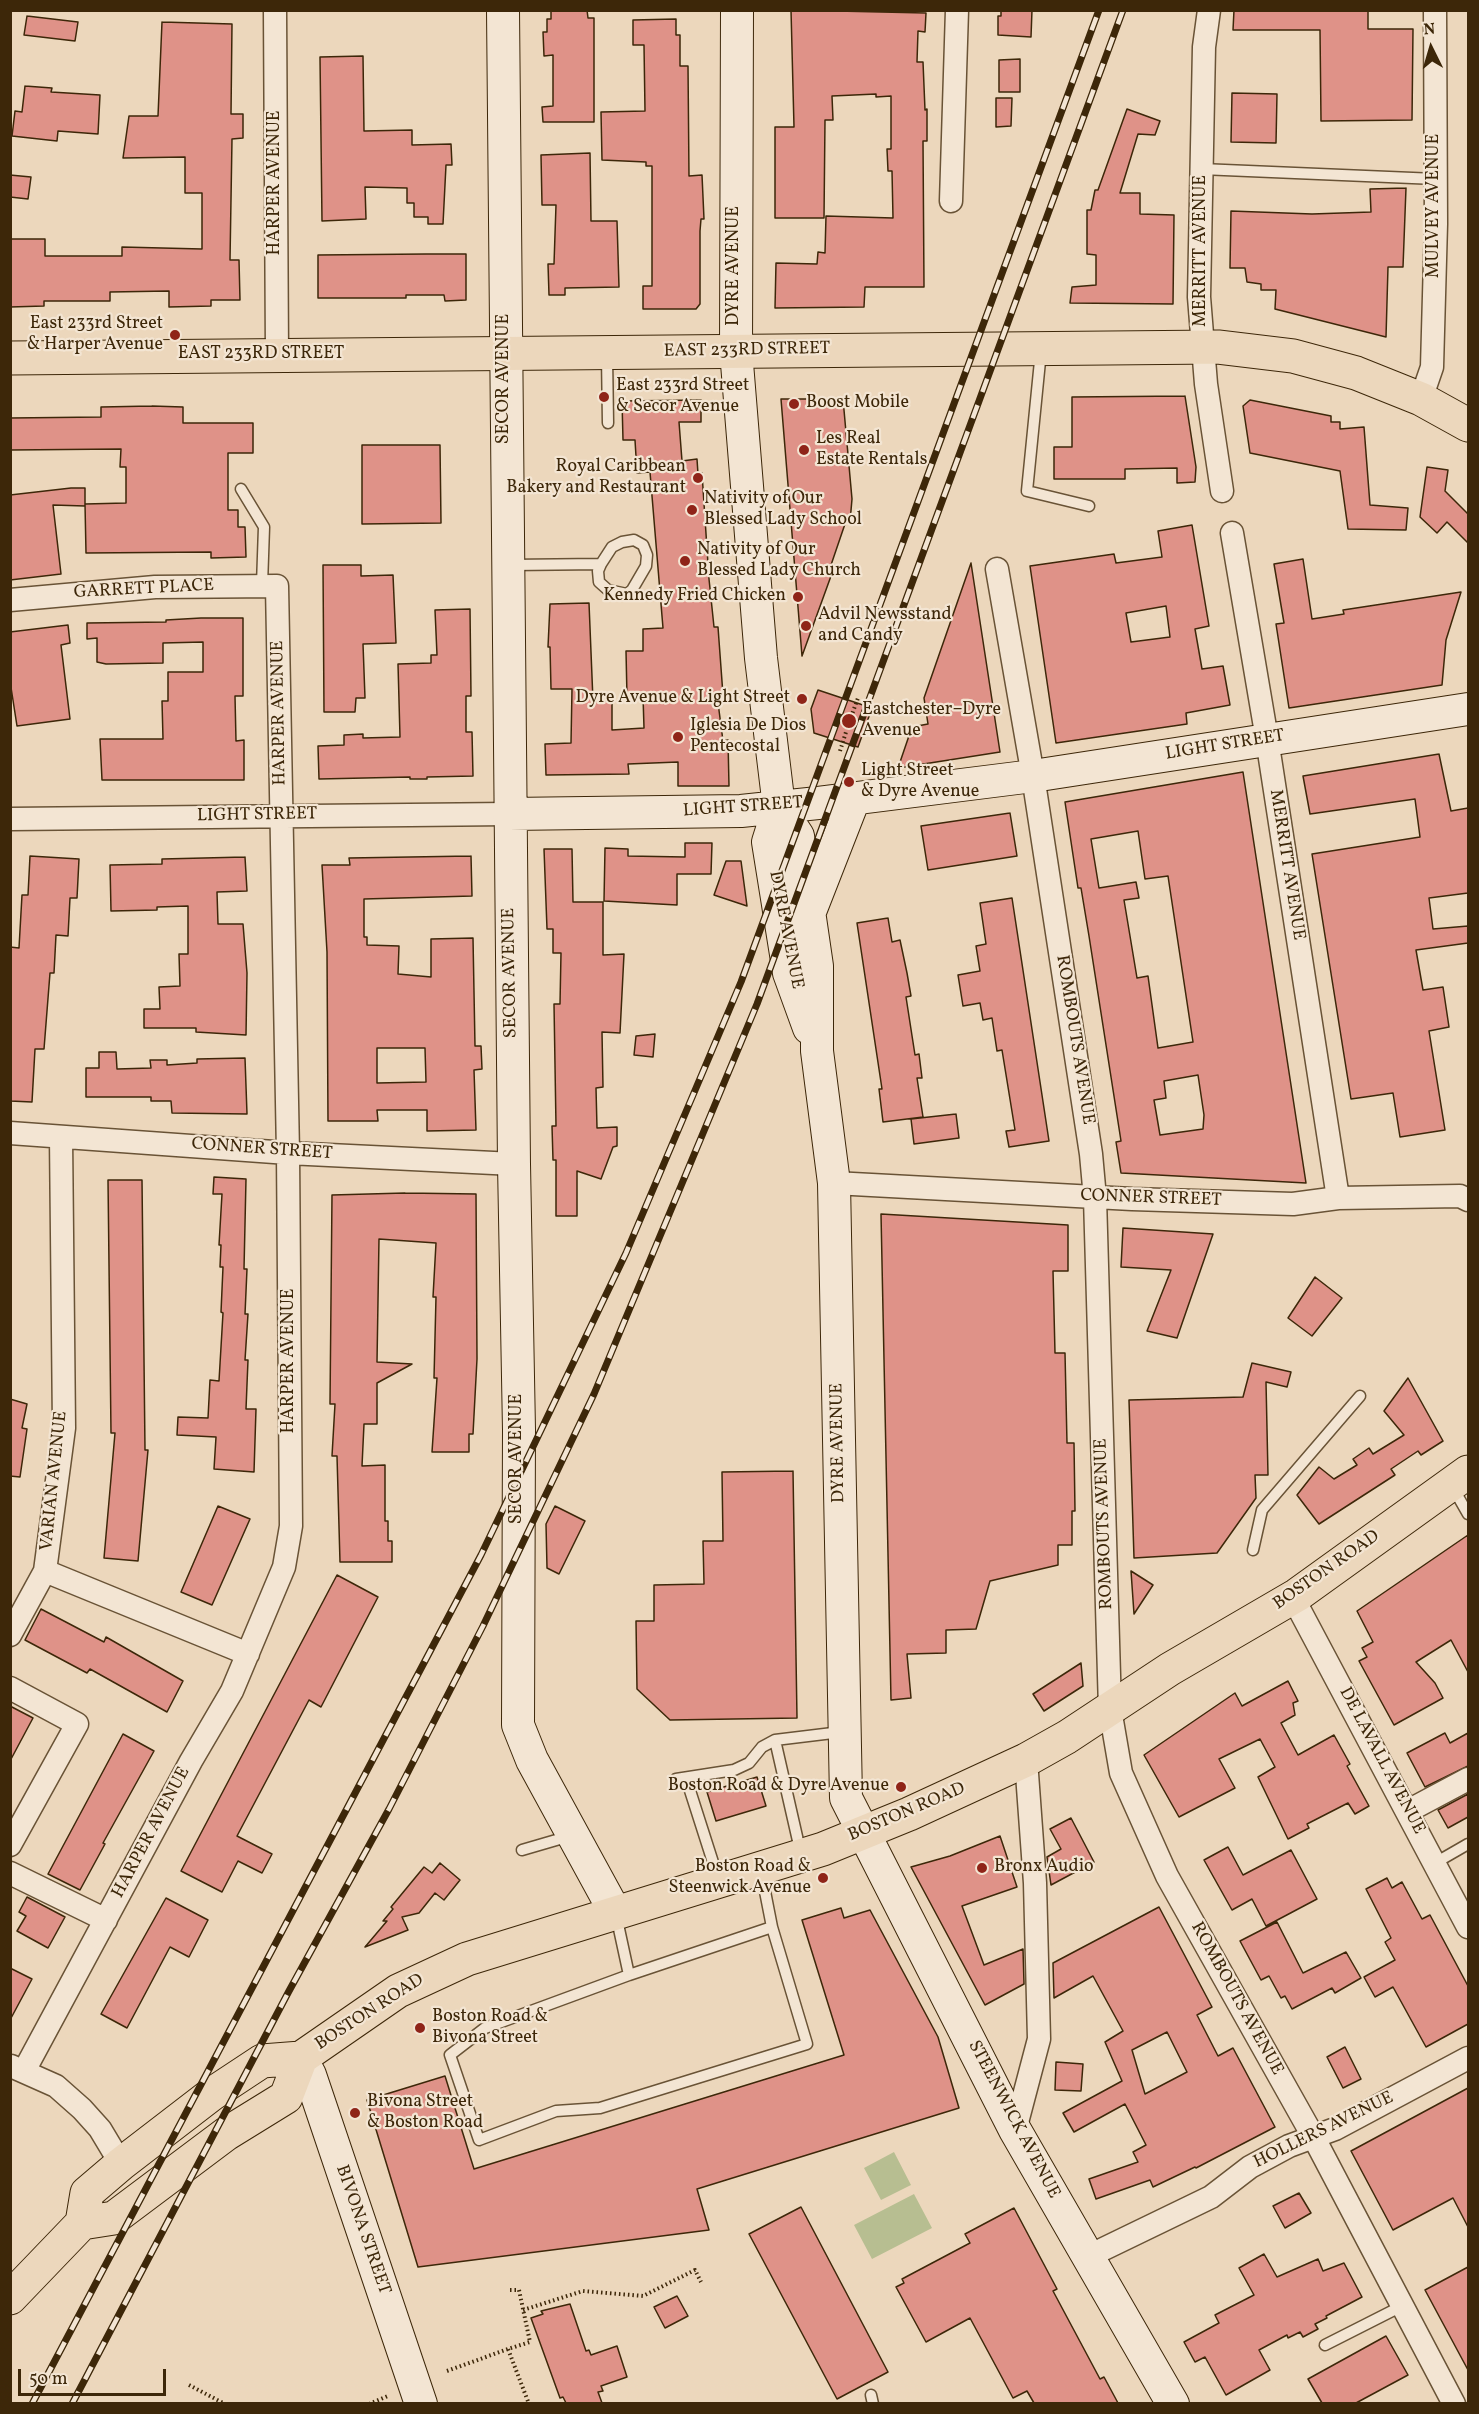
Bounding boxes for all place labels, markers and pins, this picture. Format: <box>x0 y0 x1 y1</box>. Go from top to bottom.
place label: East 233rd Street & Harper Avenue <box>27 314 163 356</box>
marker: East 233rd Street & Harper Avenue <box>168 328 182 342</box>
place label: East 233rd Street & Secor Avenue <box>616 376 749 418</box>
marker: East 233rd Street & Secor Avenue <box>597 390 611 404</box>
place label: Boost Mobile <box>806 393 909 415</box>
marker: Boost Mobile <box>787 397 801 411</box>
place label: Les Real Estate Rentals <box>816 429 927 472</box>
marker: Les Real Estate Rentals <box>797 443 811 457</box>
place label: Royal Caribbean Bakery and Restaurant <box>506 457 686 500</box>
marker: Royal Caribbean Bakery and Restaurant <box>691 471 705 485</box>
place label: Nativity of Our Blessed Lady School <box>704 489 862 532</box>
marker: Nativity of Our Blessed Lady School <box>685 503 699 517</box>
place label: Nativity of Our Blessed Lady Church <box>697 540 861 582</box>
marker: Nativity of Our Blessed Lady Church <box>678 554 692 568</box>
place label: Kennedy Fried Chicken <box>603 586 786 608</box>
marker: Kennedy Fried Chicken <box>791 590 805 604</box>
place label: Advil Newsstand and Candy <box>818 605 952 648</box>
marker: Advil Newsstand and Candy <box>799 619 813 633</box>
place label: Dyre Avenue & Light Street <box>575 688 790 710</box>
marker: Dyre Avenue & Light Street <box>795 692 809 706</box>
place label: Eastchester–Dyre Avenue <box>862 700 1001 742</box>
marker: Eastchester–Dyre Avenue <box>840 712 858 730</box>
place label: Iglesia De Dios Pentecostal <box>690 716 806 758</box>
marker: Iglesia De Dios Pentecostal <box>671 730 685 744</box>
place label: Light Street & Dyre Avenue <box>861 761 979 804</box>
marker: Light Street & Dyre Avenue <box>842 775 856 789</box>
place label: Boston Road & Dyre Avenue <box>668 1776 889 1798</box>
marker: Boston Road & Dyre Avenue <box>894 1780 908 1794</box>
place label: Boston Road & Steenwick Avenue <box>669 1857 811 1900</box>
place label: Bronx Audio <box>994 1857 1094 1879</box>
marker: Bronx Audio <box>975 1861 989 1875</box>
marker: Boston Road & Steenwick Avenue <box>816 1871 830 1885</box>
place label: Boston Road & Bivona Street <box>432 2007 548 2050</box>
marker: Boston Road & Bivona Street <box>413 2021 427 2035</box>
place label: Bivona Street & Boston Road <box>367 2092 483 2134</box>
marker: Bivona Street & Boston Road <box>348 2106 362 2120</box>

